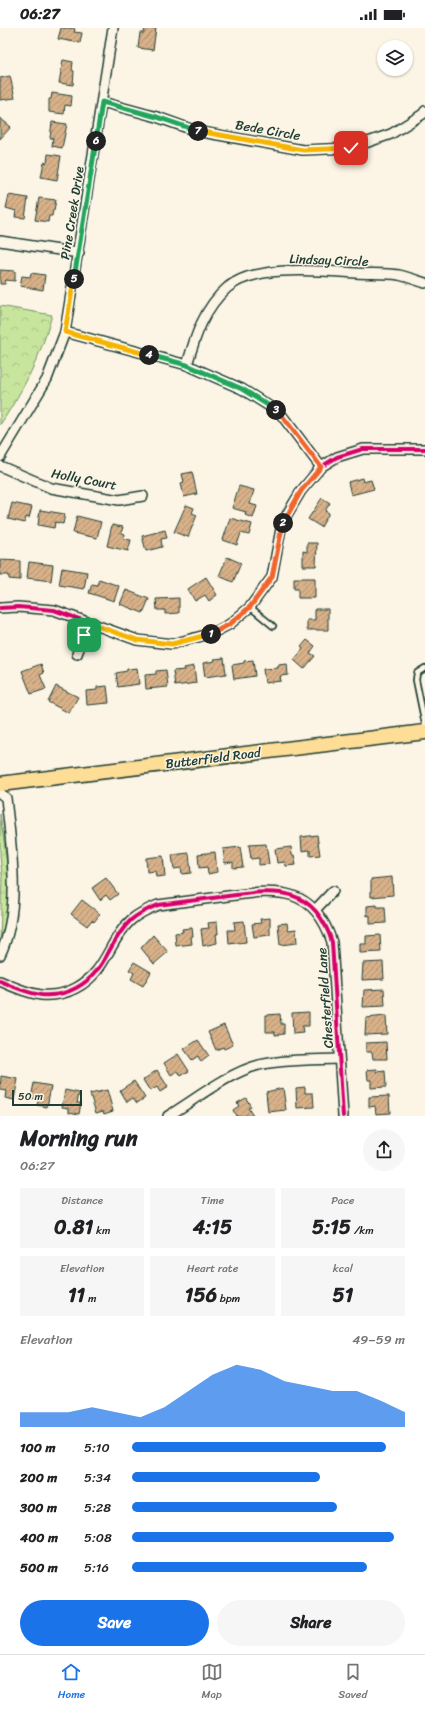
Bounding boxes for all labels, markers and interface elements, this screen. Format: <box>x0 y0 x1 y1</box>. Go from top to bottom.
text: 06:27 <box>20 1 60 27</box>
map controls <box>377 40 413 76</box>
button: layers <box>377 40 413 76</box>
street label: Bede Circle <box>234 113 303 147</box>
pin: 7 <box>188 121 208 141</box>
text: 7 <box>195 121 201 140</box>
pin: 6 <box>86 131 106 151</box>
text: 6 <box>93 131 99 150</box>
pin <box>334 131 368 165</box>
icon: check <box>340 137 362 159</box>
street label: Pine Creek Drive <box>53 165 91 261</box>
street label: Lindsay Circle <box>289 247 369 273</box>
pin: 5 <box>64 269 84 289</box>
text: 5 <box>71 269 77 288</box>
pin: 4 <box>139 345 159 365</box>
text: 4 <box>146 345 152 364</box>
pin: 3 <box>266 400 286 420</box>
text: 3 <box>273 400 279 419</box>
street label: Holly Court <box>49 461 119 497</box>
pin: 2 <box>273 513 293 533</box>
text: 2 <box>280 513 286 532</box>
pin <box>67 618 101 652</box>
icon: arrive <box>73 624 95 646</box>
pin: 1 <box>201 624 221 644</box>
text: 1 <box>209 624 213 643</box>
street label: Butterfield Road <box>164 741 263 775</box>
street label: Chesterfield Lane <box>310 947 340 1049</box>
text: 50 m <box>18 1087 43 1106</box>
scale bar <box>12 1088 82 1107</box>
text: Morning run <box>20 1119 138 1158</box>
button: share <box>363 1129 405 1171</box>
text: 06:27 <box>20 1154 54 1177</box>
text: Distance <box>61 1191 103 1210</box>
text: Time <box>201 1191 224 1210</box>
text: Pace <box>331 1191 355 1210</box>
text: 0.81 <box>54 1210 93 1245</box>
text: 4:15 <box>193 1210 232 1245</box>
text: 5:15 <box>312 1210 351 1245</box>
text: km <box>93 1221 110 1240</box>
text: /km <box>351 1221 374 1240</box>
text: Elevation <box>60 1259 104 1278</box>
text: Heart rate <box>187 1259 238 1278</box>
text: kcal <box>333 1259 353 1278</box>
text: 11 <box>68 1278 85 1313</box>
text: 156 <box>185 1278 217 1313</box>
text: 51 <box>332 1278 353 1313</box>
text: m <box>85 1289 96 1308</box>
text: bpm <box>217 1289 240 1308</box>
text: Elevation <box>20 1328 73 1351</box>
text: 49–59 m <box>352 1328 405 1351</box>
text: 100 m <box>20 1436 55 1459</box>
text: 5:10 <box>84 1436 110 1459</box>
text: 200 m <box>20 1466 57 1489</box>
text: 5:34 <box>84 1466 111 1489</box>
text: 300 m <box>20 1496 57 1519</box>
text: 5:28 <box>84 1496 111 1519</box>
text: 400 m <box>20 1526 58 1549</box>
text: 5:08 <box>84 1526 112 1549</box>
text: 500 m <box>20 1556 58 1579</box>
text: 5:16 <box>84 1556 109 1579</box>
button: Save <box>20 1600 209 1646</box>
button: Share <box>217 1600 405 1646</box>
tab: Home <box>58 1661 85 1704</box>
tab: Map <box>201 1661 223 1704</box>
tab: Saved <box>338 1661 367 1704</box>

